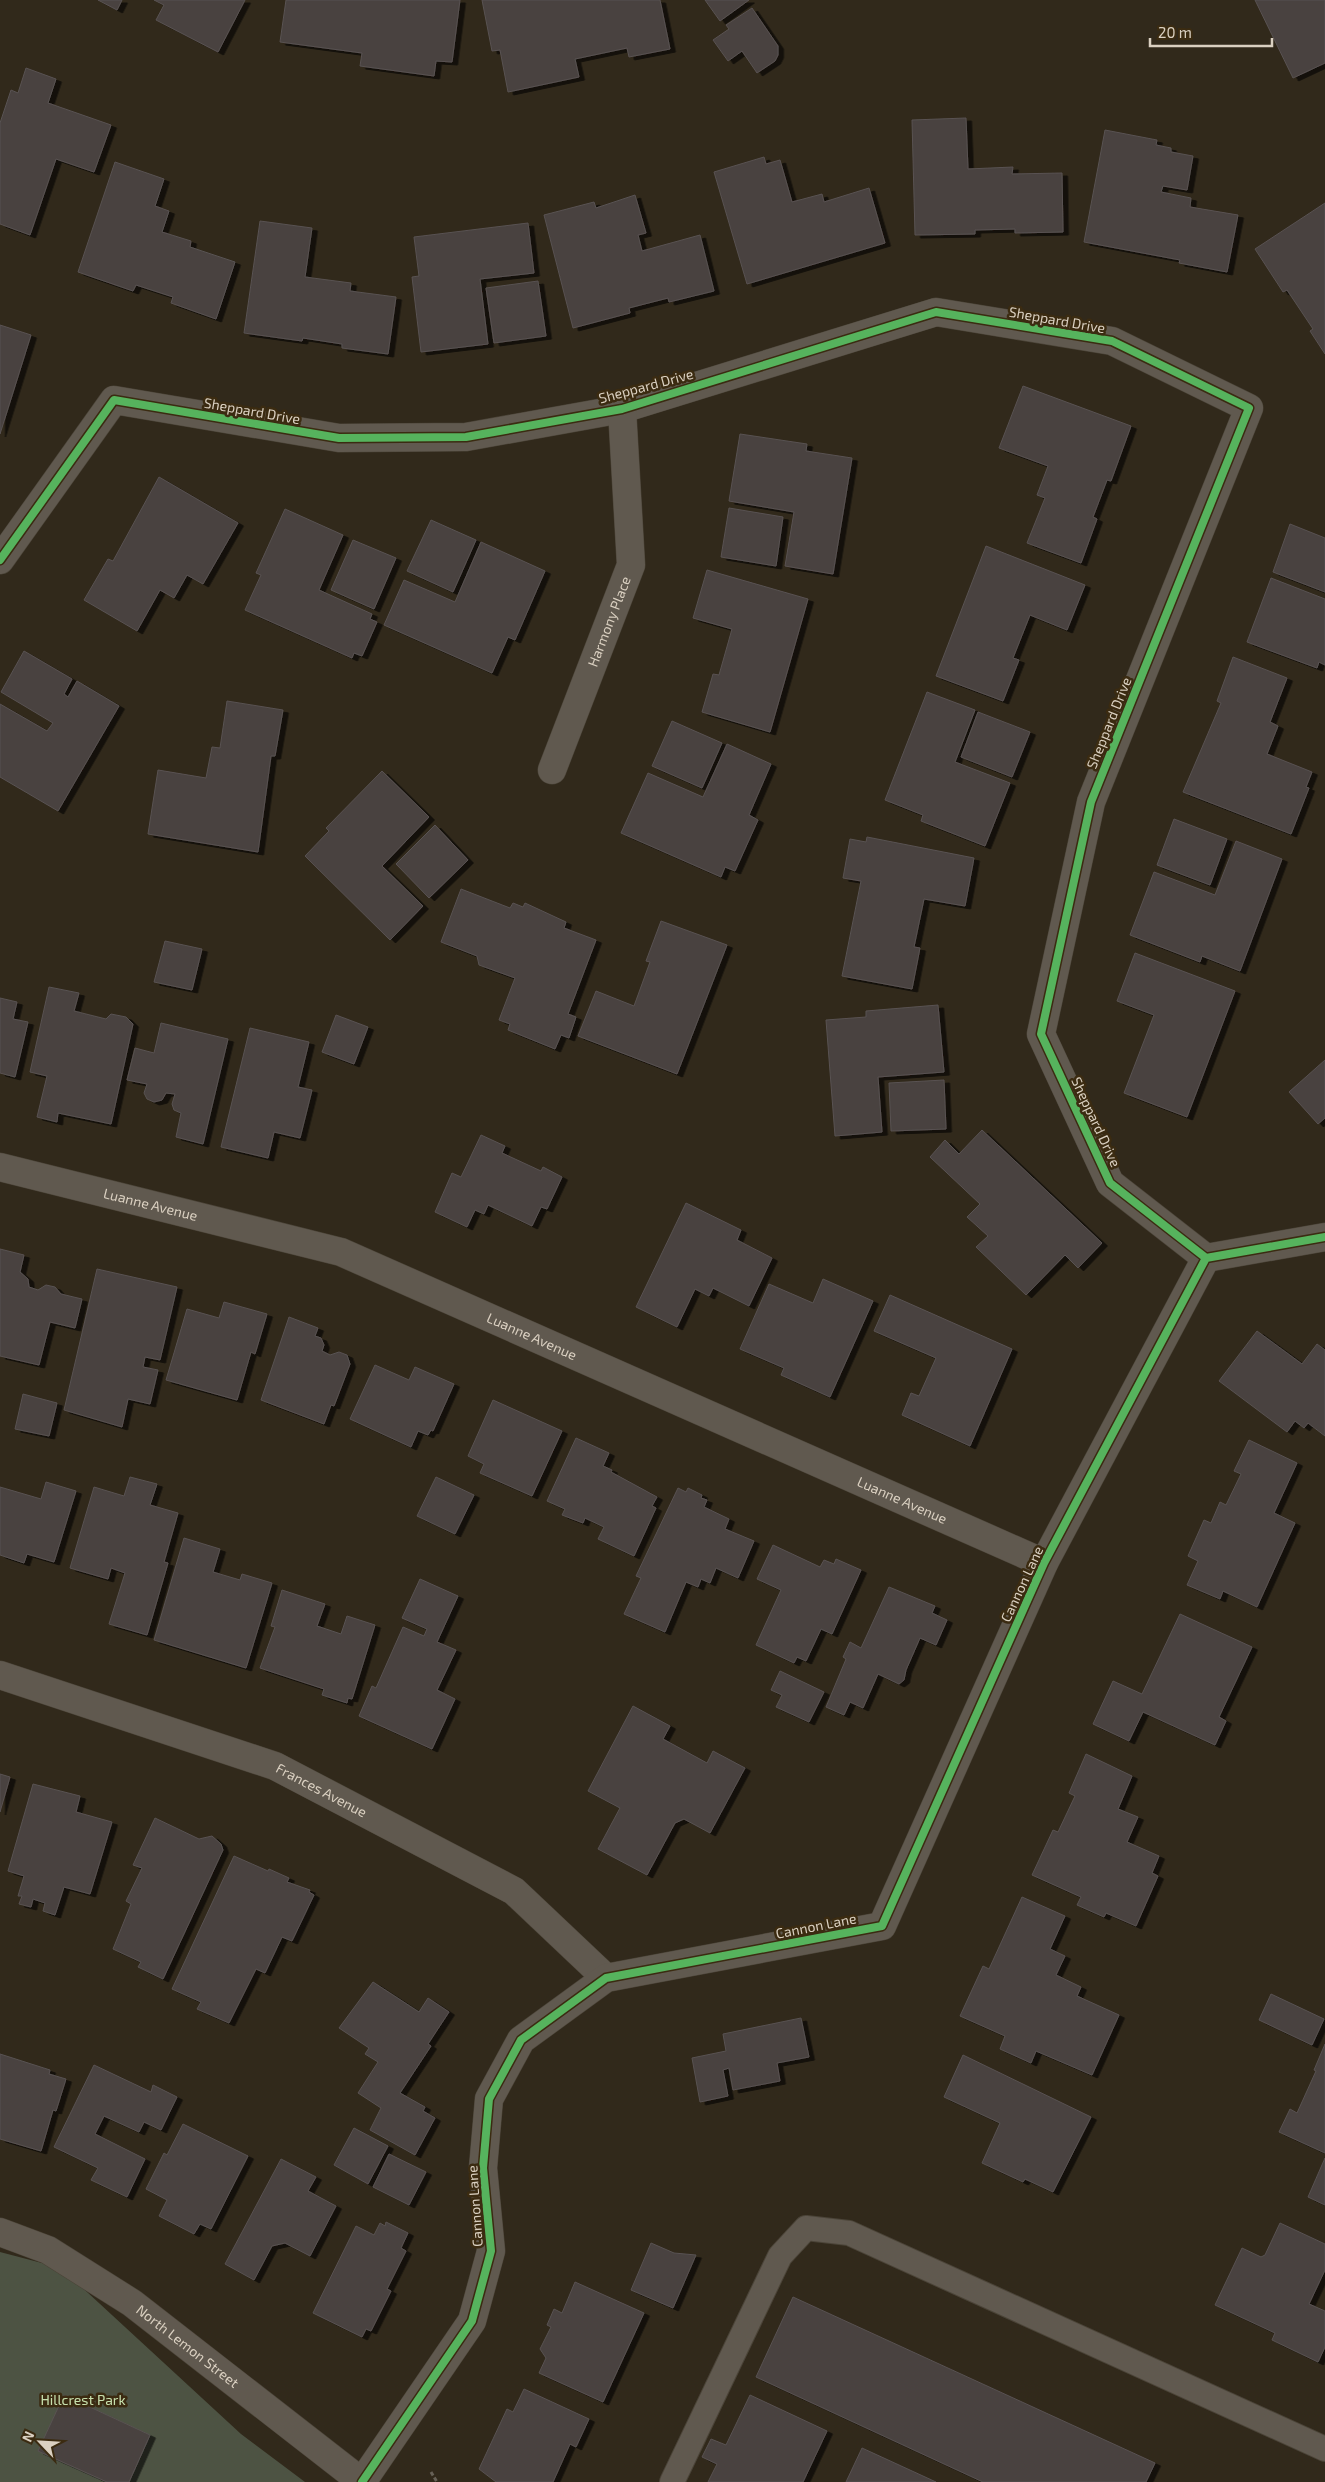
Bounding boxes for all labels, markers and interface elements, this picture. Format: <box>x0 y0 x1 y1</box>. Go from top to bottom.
scale bar <box>1150 15 1272 47</box>
text: 20 m <box>1158 23 1192 41</box>
street label: Sheppard Drive <box>1008 303 1106 336</box>
street label: Sheppard Drive <box>597 365 695 406</box>
street label: Sheppard Drive <box>203 394 301 427</box>
street label: Harmony Place <box>584 574 634 669</box>
street label: Sheppard Drive <box>1082 675 1135 771</box>
street label: Sheppard Drive <box>1068 1074 1125 1169</box>
street label: Luanne Avenue <box>102 1184 199 1224</box>
street label: Luanne Avenue <box>484 1309 579 1363</box>
street label: Luanne Avenue <box>855 1472 950 1527</box>
street label: Cannon Lane <box>997 1543 1047 1624</box>
street label: Frances Avenue <box>273 1759 370 1820</box>
street label: Cannon Lane <box>774 1909 858 1942</box>
street label: Cannon Lane <box>463 2165 486 2247</box>
street label: North Lemon Street <box>133 2301 243 2391</box>
park label: Hillcrest Park <box>40 2391 126 2408</box>
north arrow <box>15 2417 65 2467</box>
text: N <box>18 2428 38 2444</box>

